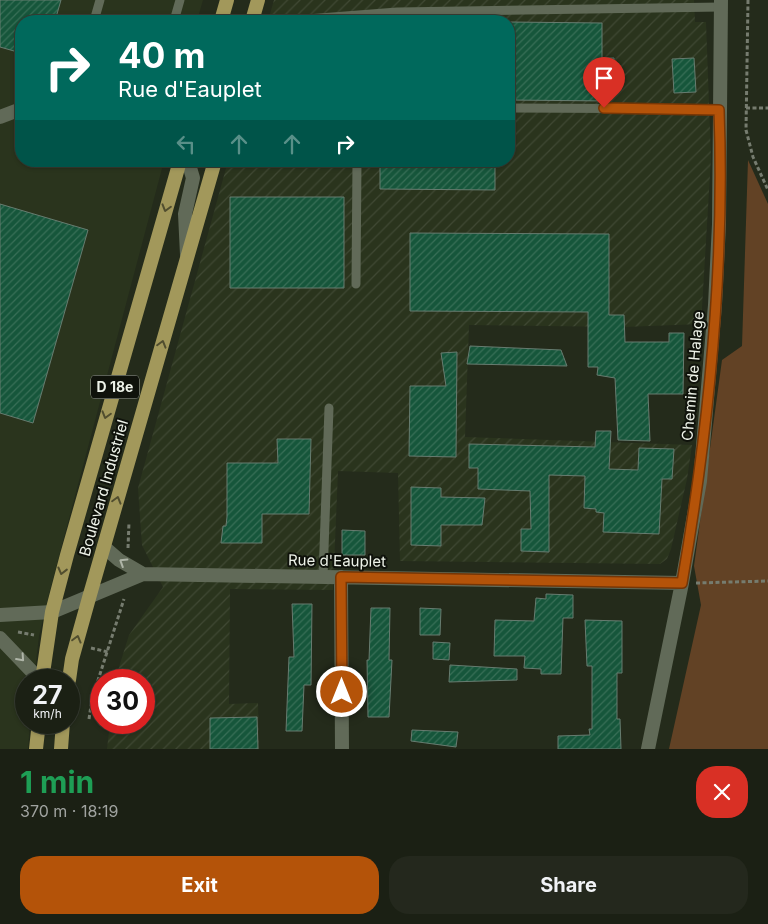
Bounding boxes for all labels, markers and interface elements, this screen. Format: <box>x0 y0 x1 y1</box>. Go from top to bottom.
text: 40 m <box>118 34 206 76</box>
icon: right <box>35 35 100 100</box>
pin <box>583 57 625 108</box>
icon: arrive <box>590 64 618 92</box>
text: Rue d'Eauplet <box>118 76 262 102</box>
icon: left <box>172 130 200 158</box>
icon: ahead <box>225 130 253 158</box>
icon: ahead <box>278 130 306 158</box>
icon: right <box>331 130 359 158</box>
one-way arrow <box>162 203 172 212</box>
street label: Chemin de Halage <box>677 310 708 442</box>
one-way arrow <box>156 340 166 348</box>
road number: D 18e <box>91 376 139 398</box>
one-way arrow <box>102 410 112 418</box>
street label: Boulevard Industriel <box>75 417 132 558</box>
one-way arrow <box>112 496 122 505</box>
street label: Rue d'Eauplet <box>288 550 386 571</box>
one-way arrow <box>119 558 128 568</box>
one-way arrow <box>58 567 68 575</box>
one-way arrow <box>72 635 82 643</box>
one-way arrow <box>15 653 24 662</box>
position arrow <box>315 665 367 717</box>
speed limit sign: 30 <box>90 669 155 734</box>
text: 27 <box>32 680 63 710</box>
text: km/h <box>33 706 62 721</box>
text: 1 min <box>20 764 94 800</box>
button: close <box>696 766 748 818</box>
text: 370 m · 18:19 <box>20 801 118 821</box>
button: Exit <box>20 856 379 914</box>
button: Share <box>389 856 748 914</box>

